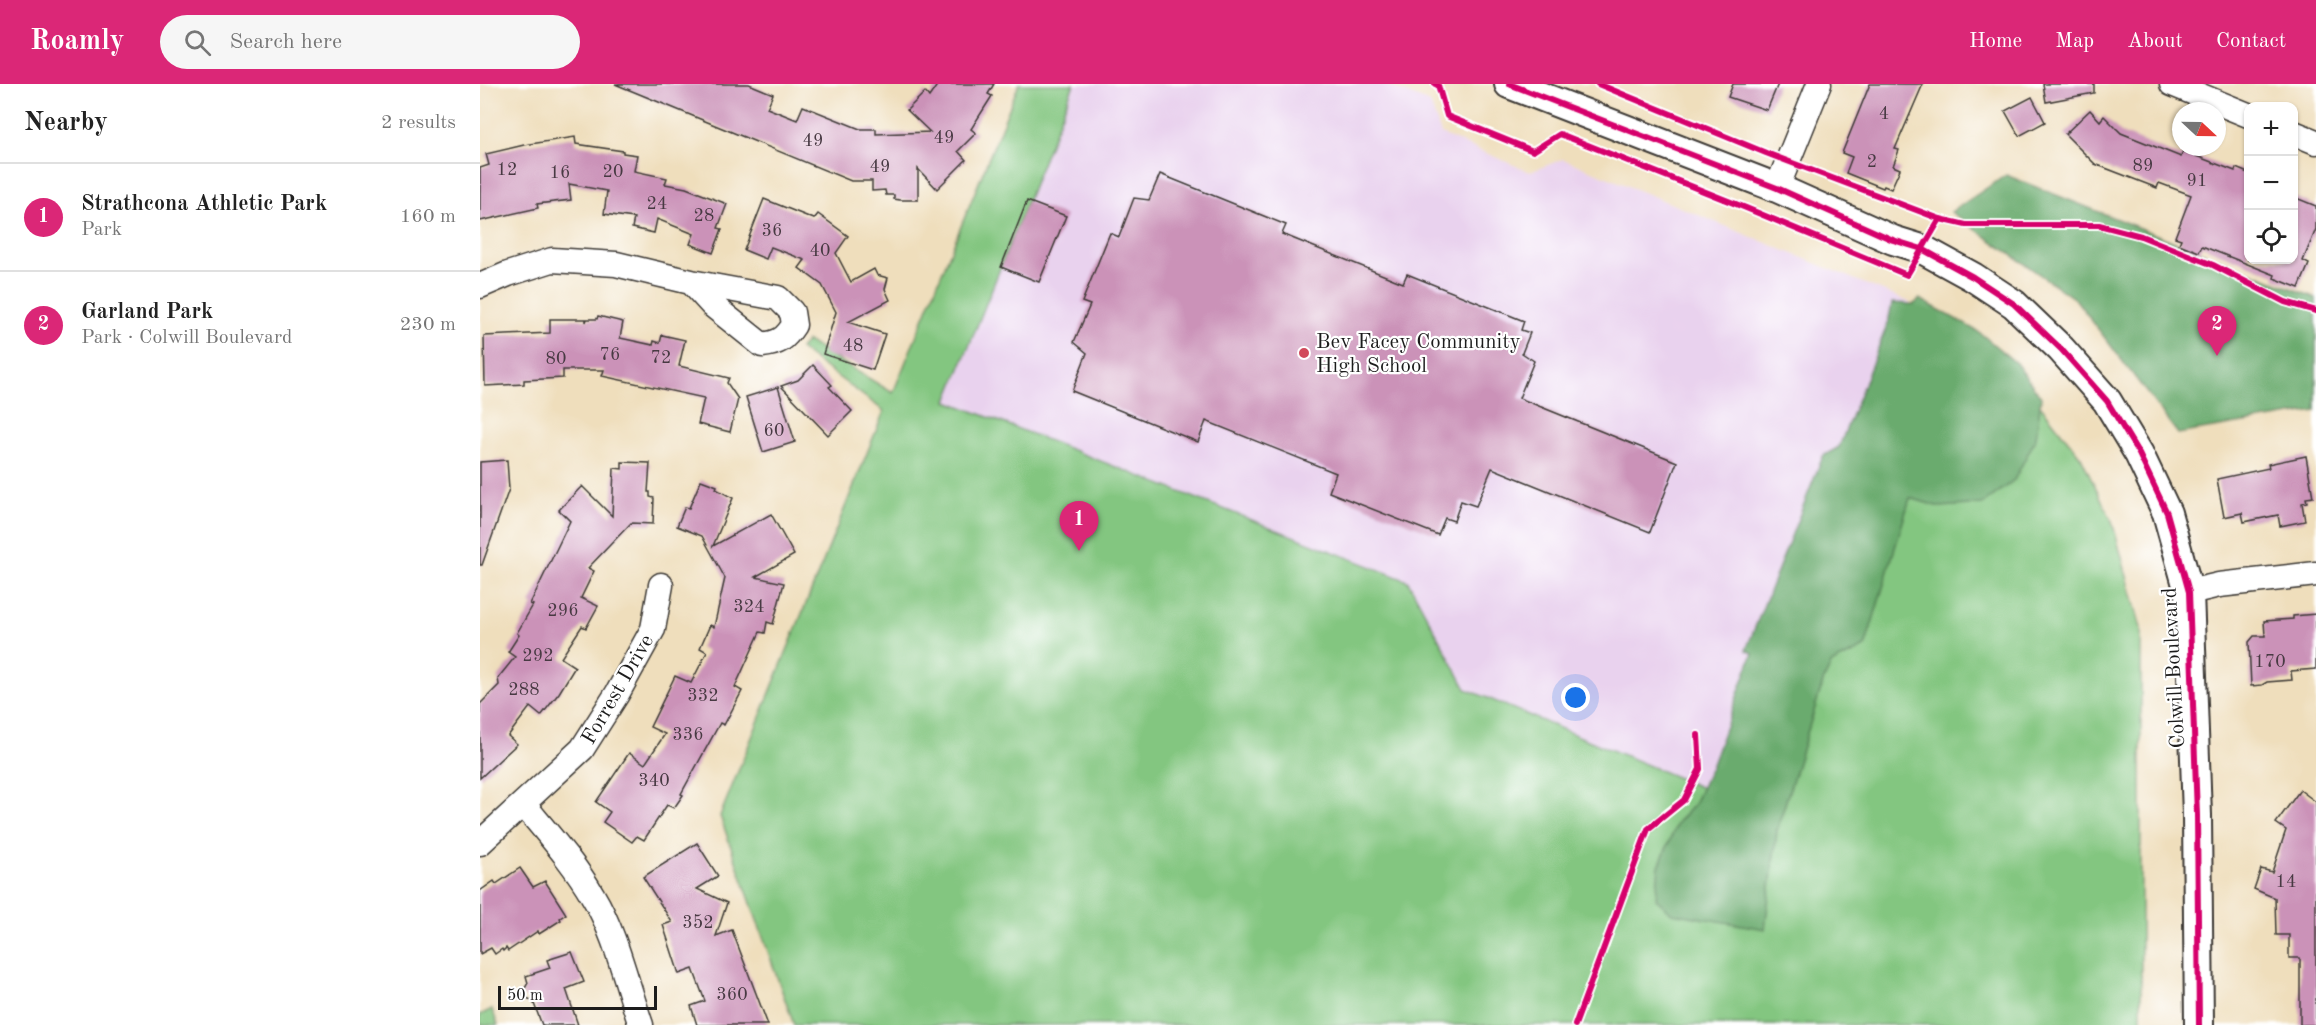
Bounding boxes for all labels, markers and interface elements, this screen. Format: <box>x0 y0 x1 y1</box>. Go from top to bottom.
search box <box>160 15 580 69</box>
icon: search <box>181 26 214 59</box>
text: Roamly <box>30 28 124 56</box>
text: Search here <box>229 31 342 53</box>
text: Home <box>1969 31 2022 52</box>
text: Map <box>2055 31 2094 52</box>
text: About <box>2127 31 2183 52</box>
text: Contact <box>2216 31 2286 52</box>
north arrow <box>2172 102 2226 156</box>
map controls <box>2244 102 2298 264</box>
button: + <box>2244 102 2298 156</box>
house number: 4 <box>1879 105 1889 123</box>
text: Nearby <box>24 110 108 136</box>
text: 2 results <box>381 113 456 133</box>
house number: 49 <box>934 129 954 147</box>
house number: 49 <box>803 132 823 150</box>
house number: 2 <box>1867 153 1877 171</box>
button: − <box>2244 156 2298 210</box>
house number: 89 <box>2133 157 2153 175</box>
house number: 49 <box>870 158 890 176</box>
house number: 12 <box>497 161 517 179</box>
house number: 20 <box>603 163 623 181</box>
house number: 16 <box>550 164 570 182</box>
house number: 91 <box>2187 172 2207 190</box>
text: Strathcona Athletic Park <box>81 193 327 215</box>
house number: 24 <box>647 195 667 213</box>
text: 1 <box>38 207 49 227</box>
text: 160 m <box>400 207 456 227</box>
house number: 28 <box>694 207 714 225</box>
button: locate <box>2244 210 2298 264</box>
text: Park <box>81 220 122 240</box>
house number: 36 <box>762 222 782 240</box>
house number: 40 <box>810 242 830 260</box>
text: Garland Park <box>81 301 213 323</box>
pin: 2 <box>2198 306 2236 356</box>
text: 2 <box>38 315 49 335</box>
text: 230 m <box>400 315 456 335</box>
text: Park · Colwill Boulevard <box>81 328 293 348</box>
place label: Bev Facey Community High School <box>1316 332 1521 377</box>
house number: 48 <box>843 337 863 355</box>
house number: 76 <box>600 346 620 364</box>
marker: Bev Facey Community High School <box>1297 346 1311 360</box>
house number: 72 <box>651 349 671 367</box>
house number: 80 <box>546 350 566 368</box>
house number: 60 <box>764 422 784 440</box>
pin: 1 <box>1060 502 1098 551</box>
street label: Colwill Boulevard <box>2160 587 2189 749</box>
house number: 324 <box>733 598 765 616</box>
house number: 296 <box>547 602 579 620</box>
street label: Forrest Drive <box>579 631 658 748</box>
house number: 292 <box>522 647 554 665</box>
house number: 170 <box>2254 653 2286 671</box>
house number: 288 <box>508 681 540 699</box>
your location <box>1561 683 1590 712</box>
house number: 332 <box>687 687 719 705</box>
house number: 336 <box>672 726 704 744</box>
house number: 340 <box>638 772 670 790</box>
house number: 14 <box>2276 873 2296 891</box>
house number: 352 <box>682 914 714 932</box>
scale bar <box>498 983 657 1010</box>
house number: 360 <box>716 986 748 1004</box>
text: 50 m <box>507 988 543 1004</box>

